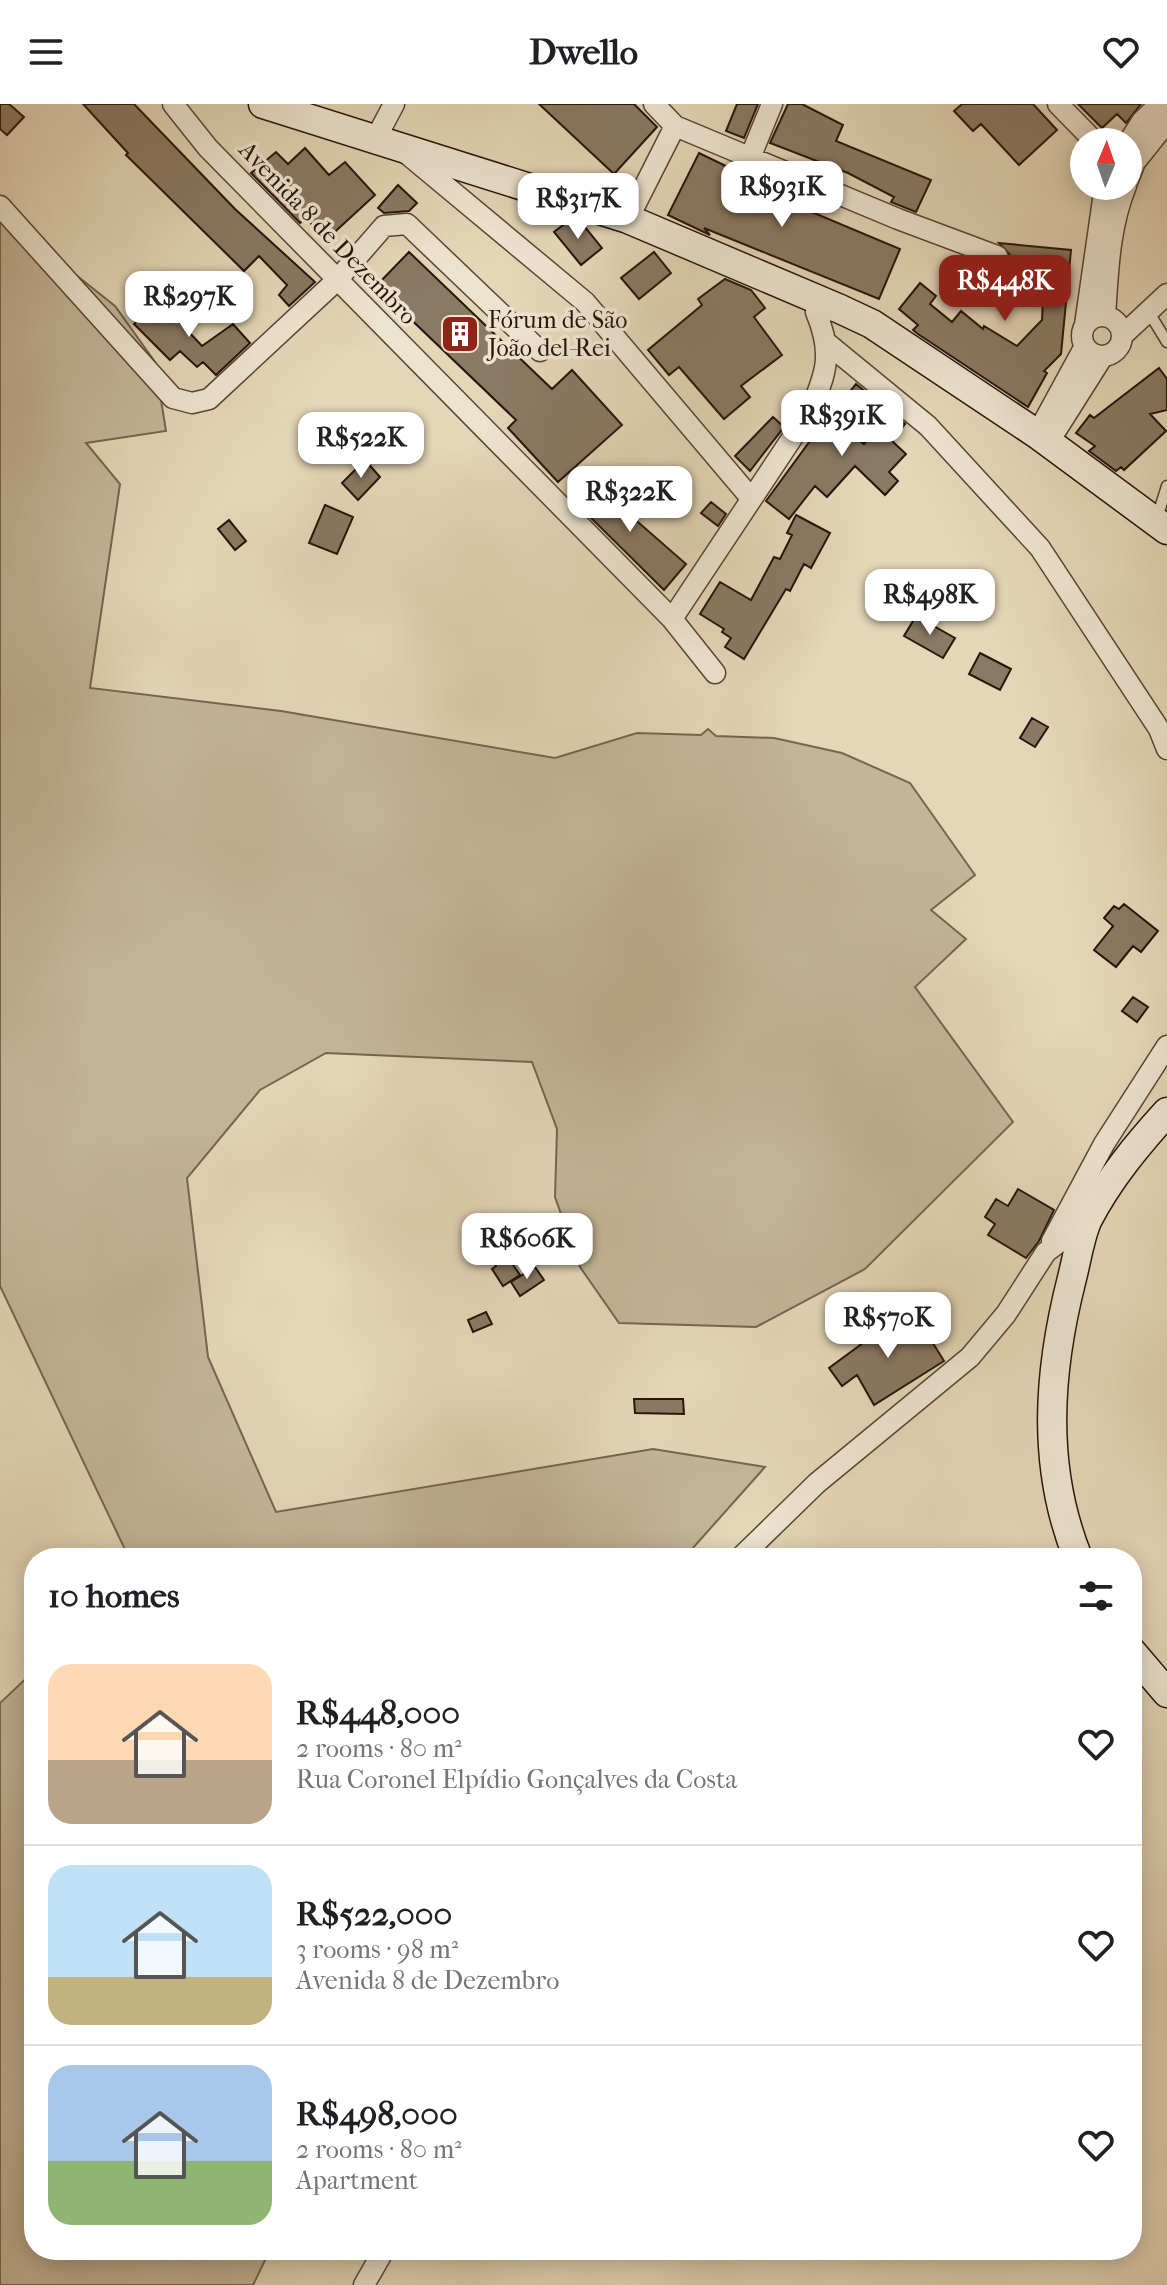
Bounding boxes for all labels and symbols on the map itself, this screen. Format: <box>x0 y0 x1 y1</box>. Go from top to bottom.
north arrow <box>1070 128 1142 200</box>
street label: Avenida 8 de Dezembro <box>233 135 423 330</box>
pin: R$931K <box>717 161 847 229</box>
pin: R$317K <box>513 173 643 241</box>
pin: R$448K <box>940 255 1070 323</box>
pin: R$297K <box>124 271 254 339</box>
place label: Fórum de São João del-Rei <box>486 306 628 362</box>
building icon: Fórum de São João del-Rei <box>439 313 481 355</box>
pin: R$391K <box>777 390 907 458</box>
pin: R$522K <box>296 412 426 480</box>
pin: R$322K <box>565 466 695 534</box>
pin: R$498K <box>865 569 995 637</box>
pin: R$606K <box>462 1213 592 1281</box>
pin: R$570K <box>823 1292 953 1360</box>

